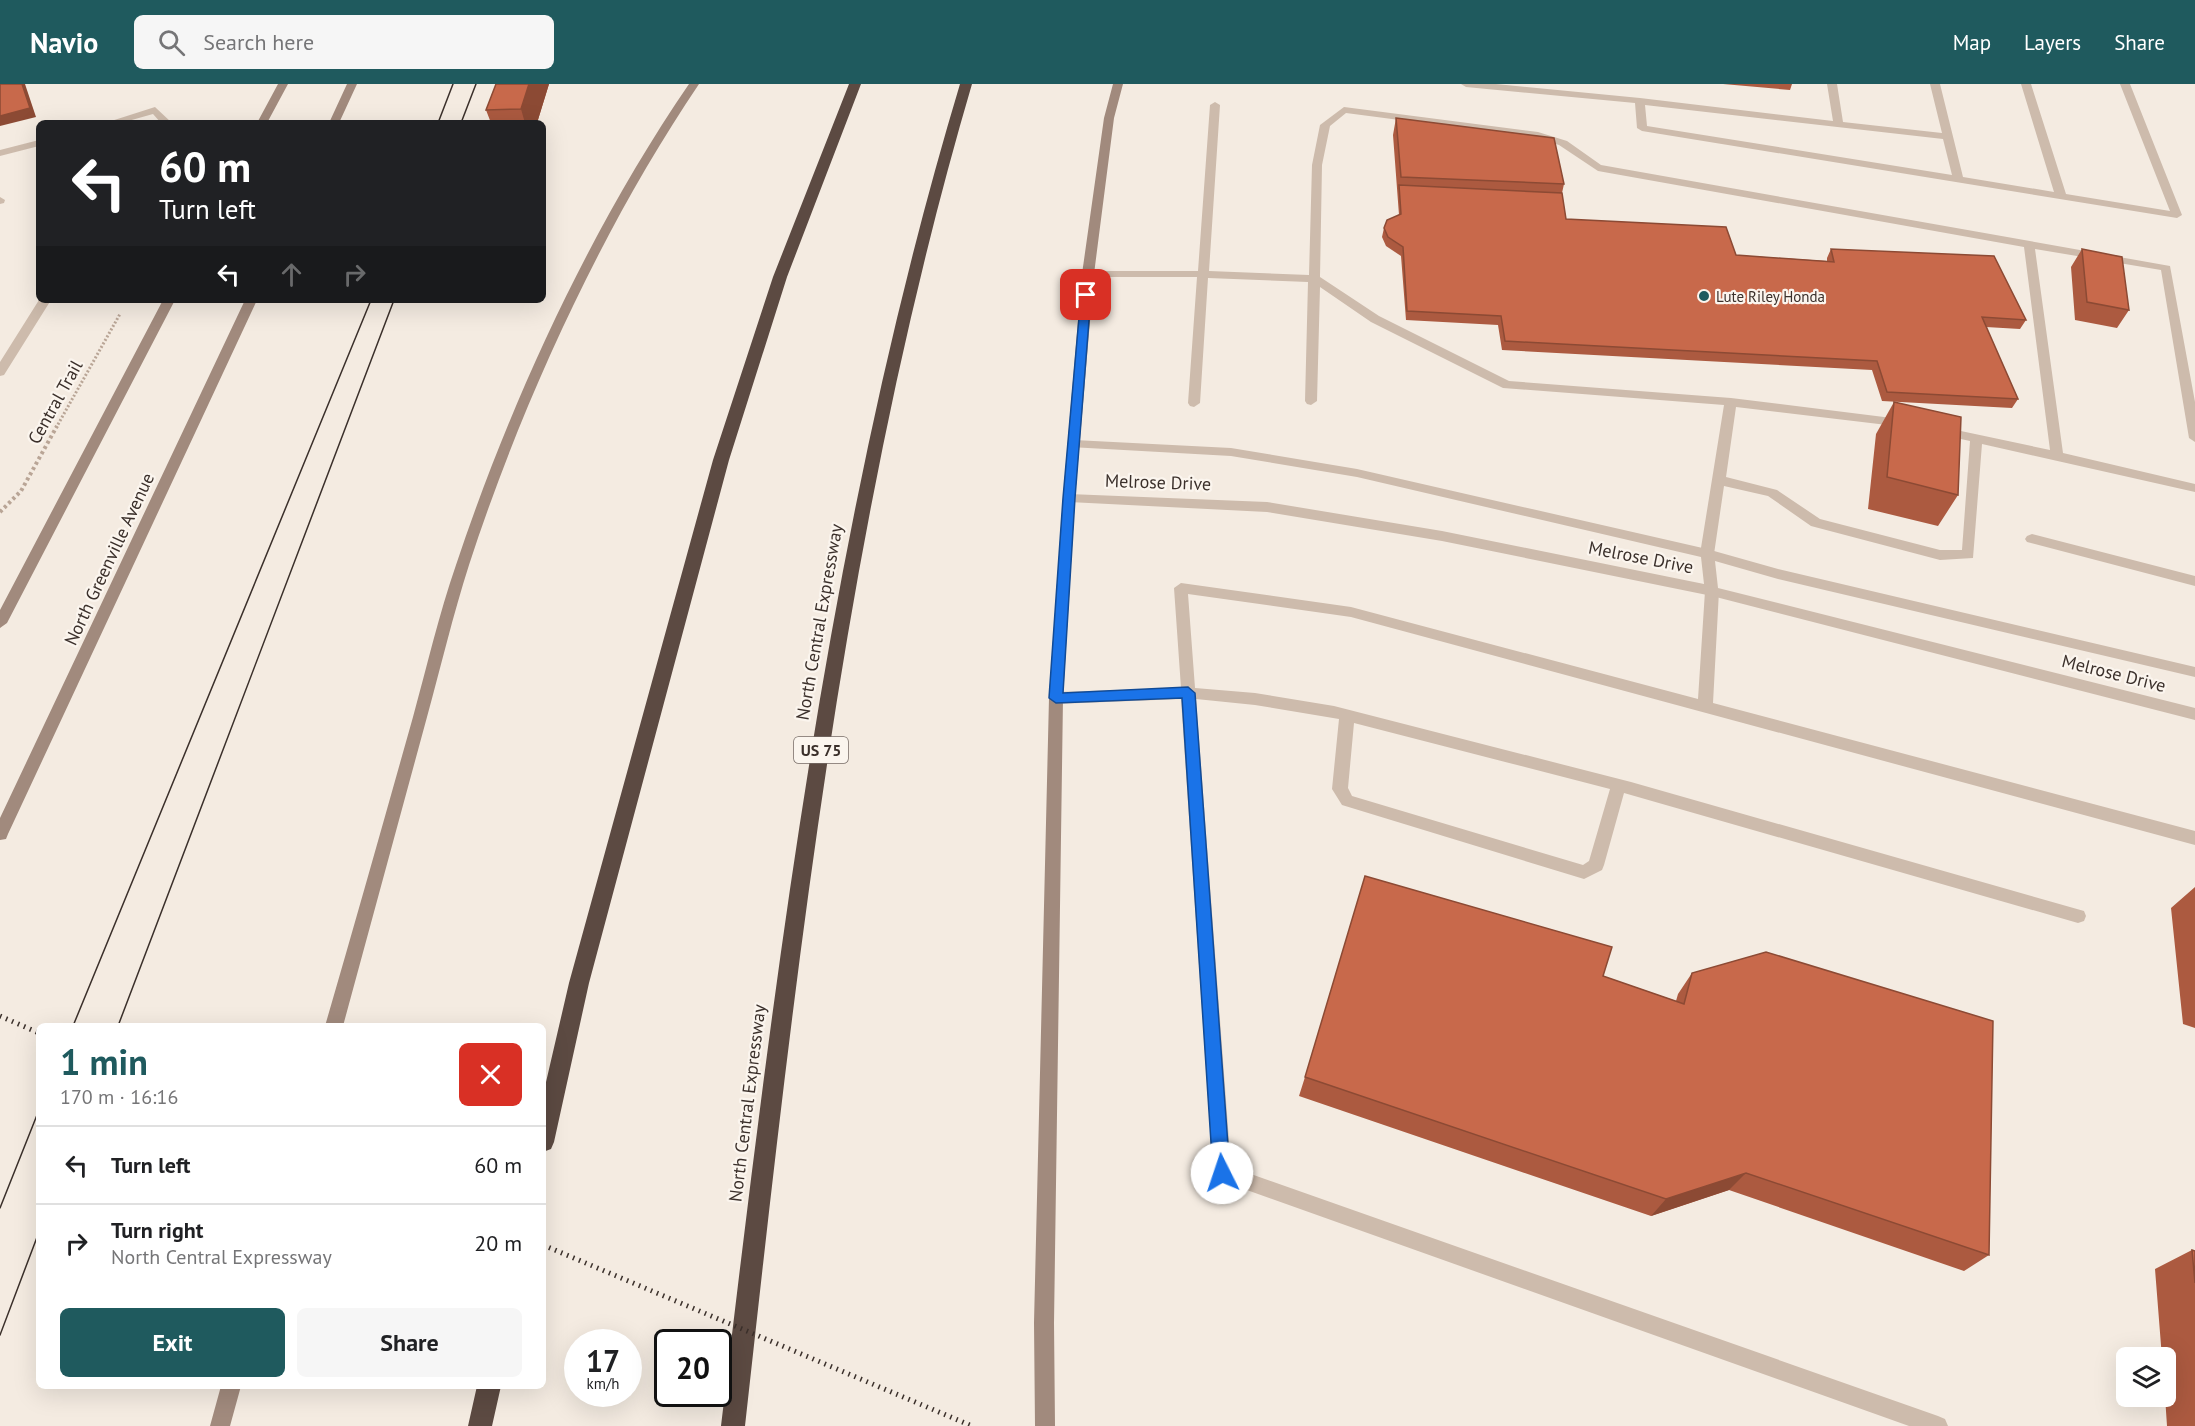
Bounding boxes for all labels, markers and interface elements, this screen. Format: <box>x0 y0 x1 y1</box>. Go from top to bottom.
search box <box>134 15 554 69</box>
text: Navio <box>30 24 98 61</box>
icon: search <box>155 26 188 59</box>
text: Search here <box>203 28 314 56</box>
text: Map <box>1953 29 1991 56</box>
text: Layers <box>2024 29 2081 56</box>
text: Share <box>2114 29 2165 56</box>
text: 60 m <box>159 139 251 194</box>
icon: left <box>60 144 138 222</box>
text: Turn left <box>159 192 256 226</box>
icon: left <box>212 258 245 291</box>
icon: ahead <box>275 258 308 291</box>
icon: right <box>338 258 371 291</box>
pin <box>1060 269 1111 320</box>
icon: arrive <box>1069 278 1102 311</box>
place label: Lute Riley Honda <box>1716 287 1825 306</box>
marker: Lute Riley Honda <box>1697 289 1711 303</box>
street label: Central Trail <box>23 355 88 448</box>
street label: North Greenville Avenue <box>59 469 159 649</box>
street label: Melrose Drive <box>1104 469 1212 495</box>
street label: North Central Expressway <box>790 522 848 722</box>
street label: Melrose Drive <box>1587 536 1695 578</box>
street label: Melrose Drive <box>2060 649 2168 697</box>
road number: US 75 <box>794 737 848 763</box>
street label: North Central Expressway <box>723 1002 771 1203</box>
text: 1 min <box>60 1038 148 1085</box>
button: close <box>459 1043 522 1106</box>
text: 170 m · 16:16 <box>60 1084 178 1110</box>
position arrow <box>1190 1141 1254 1205</box>
icon: left <box>60 1149 93 1182</box>
text: Turn left <box>111 1151 191 1179</box>
text: 60 m <box>474 1151 522 1179</box>
text: Turn right <box>111 1216 203 1244</box>
icon: right <box>60 1227 93 1260</box>
text: 20 m <box>474 1229 522 1257</box>
text: North Central Expressway <box>111 1244 332 1270</box>
button: Exit <box>60 1308 285 1377</box>
button: Share <box>297 1308 522 1377</box>
speed limit sign: 20 <box>654 1329 732 1407</box>
text: 17 <box>586 1341 620 1380</box>
map controls <box>2116 1347 2176 1407</box>
button: layers <box>2116 1347 2176 1407</box>
text: km/h <box>587 1374 619 1393</box>

